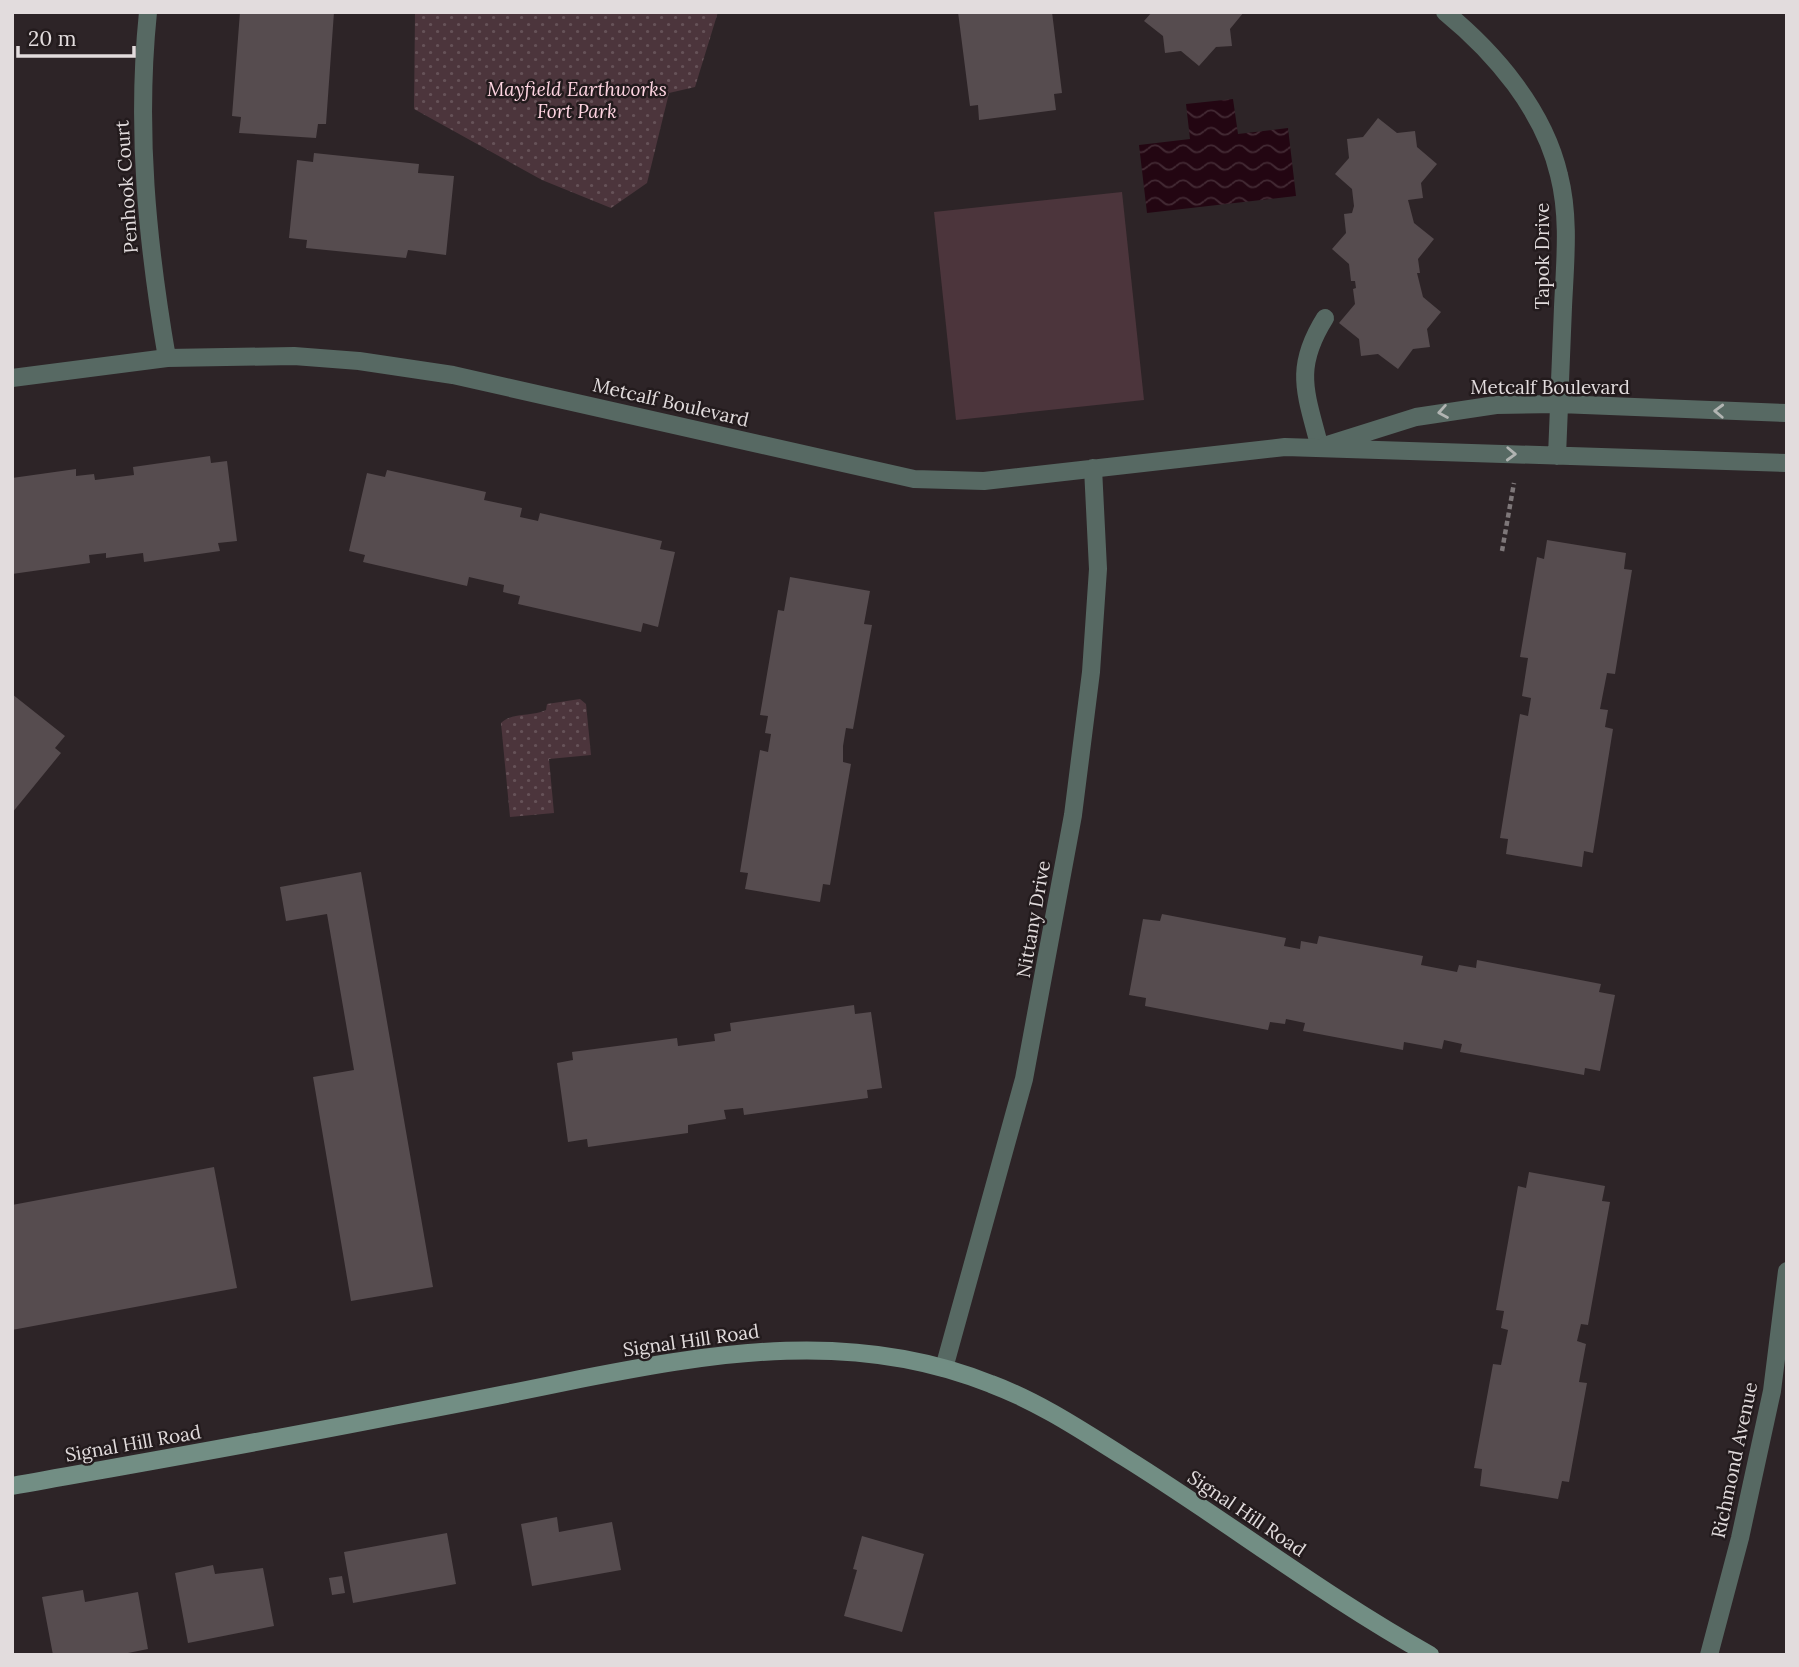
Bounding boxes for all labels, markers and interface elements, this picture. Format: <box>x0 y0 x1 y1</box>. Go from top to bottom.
scale bar <box>18 14 133 58</box>
text: 20 m <box>28 25 77 52</box>
park label: Mayfield Earthworks Fort Park <box>487 77 667 123</box>
street label: Penhook Court <box>109 119 143 254</box>
street label: Tapok Drive <box>1530 203 1554 309</box>
street label: Metcalf Boulevard <box>591 372 751 432</box>
street label: Metcalf Boulevard <box>1470 375 1630 399</box>
one-way arrow <box>1713 403 1724 418</box>
one-way arrow <box>1437 404 1449 419</box>
one-way arrow <box>1505 447 1516 462</box>
street label: Nittany Drive <box>1011 858 1055 980</box>
street label: Signal Hill Road <box>621 1319 761 1361</box>
street label: Richmond Avenue <box>1706 1380 1762 1540</box>
street label: Signal Hill Road <box>63 1419 203 1467</box>
street label: Signal Hill Road <box>1183 1465 1311 1561</box>

